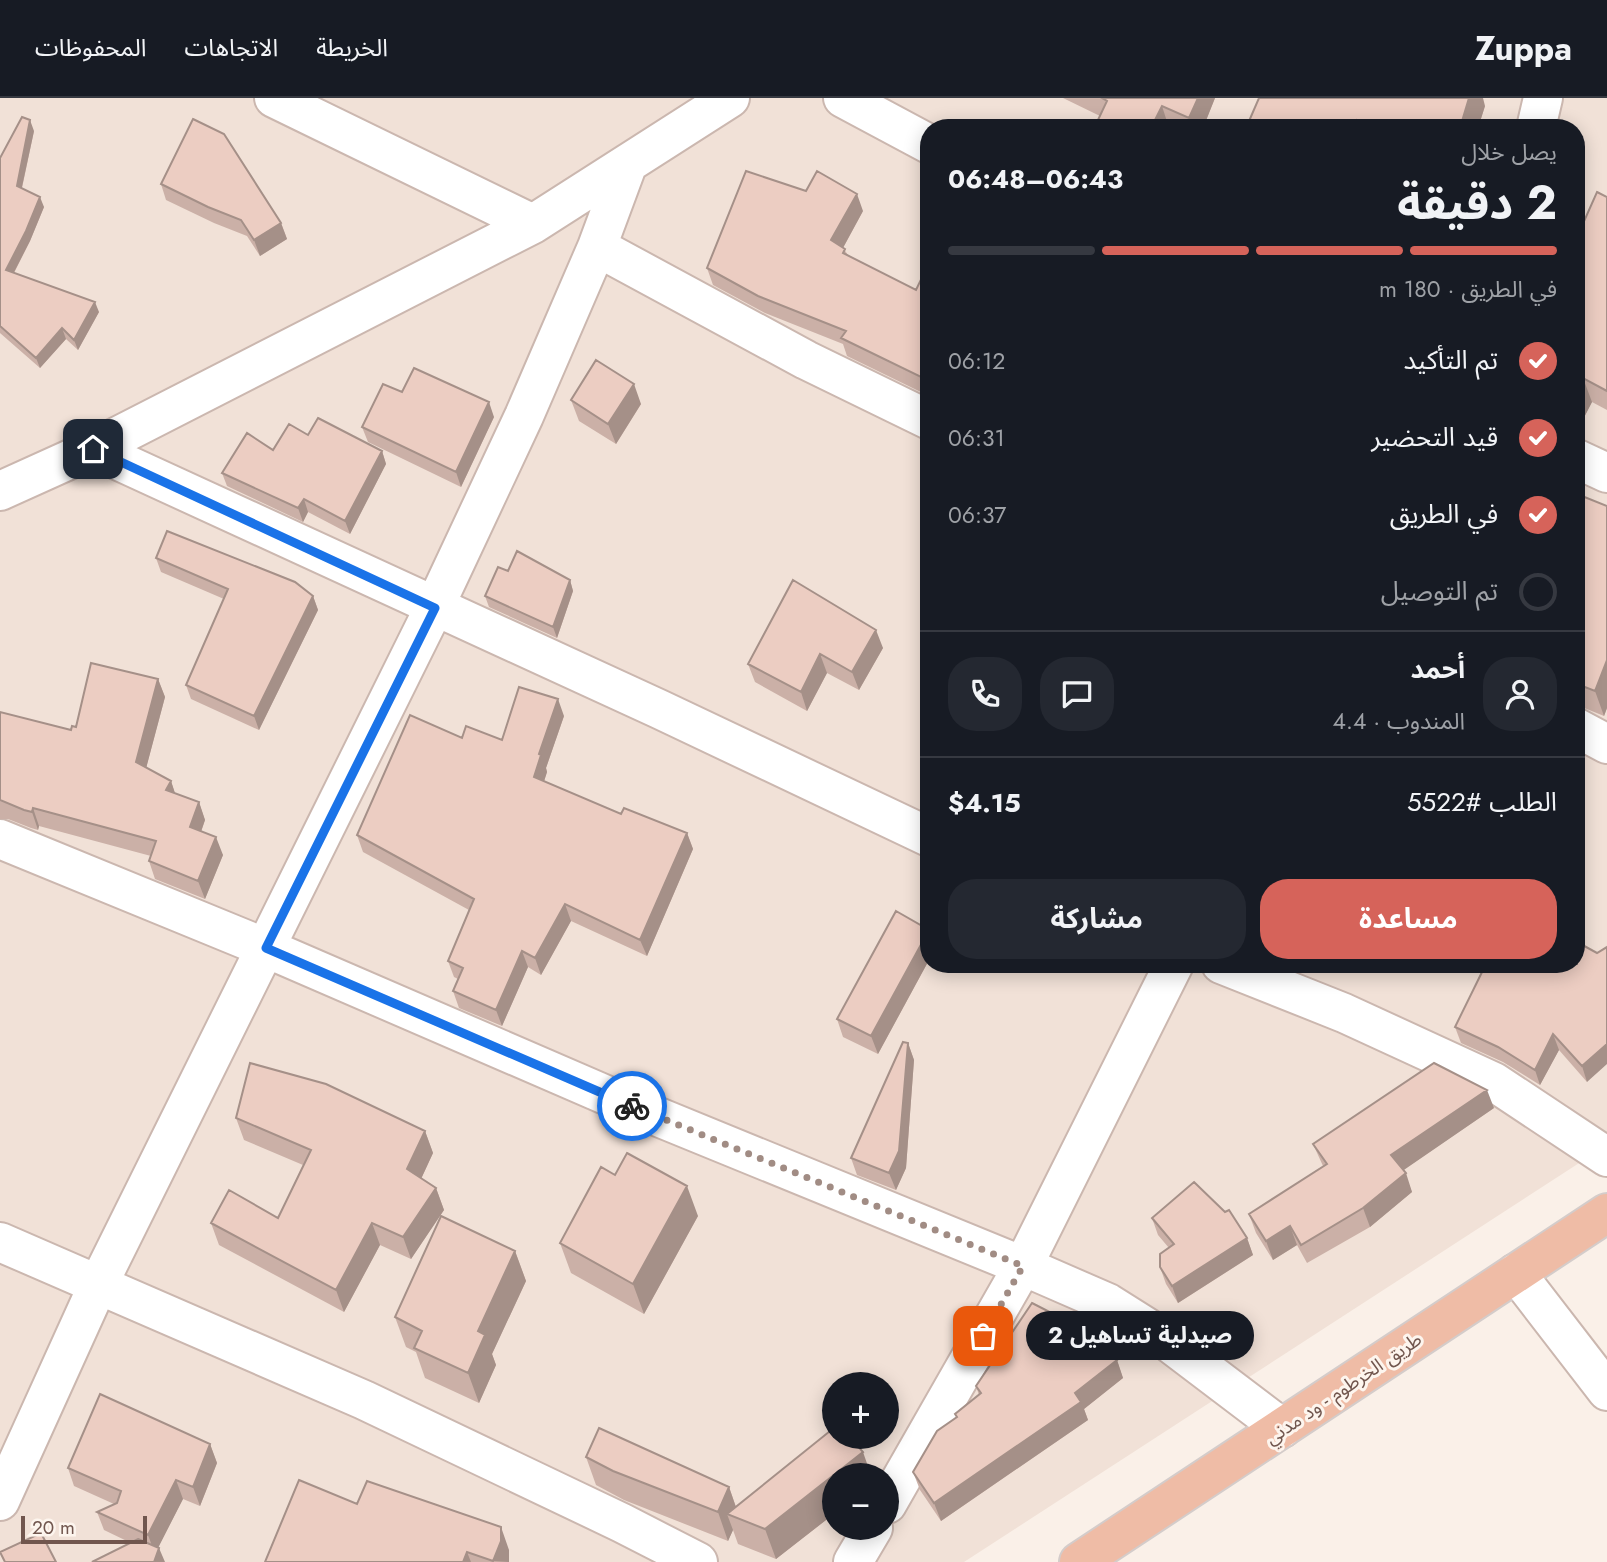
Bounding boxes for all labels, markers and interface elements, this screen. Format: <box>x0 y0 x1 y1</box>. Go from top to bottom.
text: Zuppa <box>1475 25 1572 72</box>
text: المحفوظات <box>35 30 146 65</box>
text: الاتجاهات <box>184 30 278 65</box>
text: الخريطة <box>316 30 388 65</box>
text: يصل خلال <box>1461 135 1557 169</box>
text: 06:43–06:48 <box>948 160 1123 198</box>
text: 2 دقيقة <box>1397 170 1557 236</box>
text: في الطريق · 180 m <box>1379 272 1557 306</box>
text: تم التأكيد <box>1403 341 1498 379</box>
icon: check <box>1519 342 1557 380</box>
text: 06:12 <box>948 344 1005 378</box>
text: قيد التحضير <box>1371 418 1498 456</box>
pin <box>63 419 123 479</box>
icon: check <box>1519 419 1557 457</box>
text: 06:31 <box>948 421 1005 455</box>
icon: home <box>74 430 112 468</box>
text: في الطريق <box>1390 495 1498 533</box>
icon: check <box>1519 496 1557 534</box>
text: 06:37 <box>948 498 1006 532</box>
text: تم التوصيل <box>1381 572 1498 610</box>
text: أحمد <box>1411 650 1465 688</box>
button: phone <box>948 657 1022 731</box>
button: chat <box>1040 657 1114 731</box>
button: person <box>1483 657 1557 731</box>
text: المندوب · 4.4 <box>1333 704 1465 738</box>
text: الطلب #5522 <box>1407 783 1557 821</box>
text: $4.15 <box>948 784 1021 822</box>
button: مشاركة <box>948 879 1246 959</box>
button: مساعدة <box>1260 879 1557 959</box>
courier <box>597 1071 667 1141</box>
icon: bike <box>613 1087 651 1125</box>
pin <box>953 1306 1013 1366</box>
callout: صيدلية تساهيل 2 <box>1025 1312 1252 1360</box>
icon: bag <box>964 1317 1002 1355</box>
text: صيدلية تساهيل 2 <box>1048 1318 1232 1352</box>
street label: طريق الخرطوم - ود مدني <box>1259 1326 1428 1452</box>
map controls <box>822 1372 899 1540</box>
button: + <box>822 1372 899 1449</box>
button: − <box>822 1463 899 1540</box>
scale bar <box>21 1513 147 1545</box>
text: 20 m <box>32 1514 75 1541</box>

